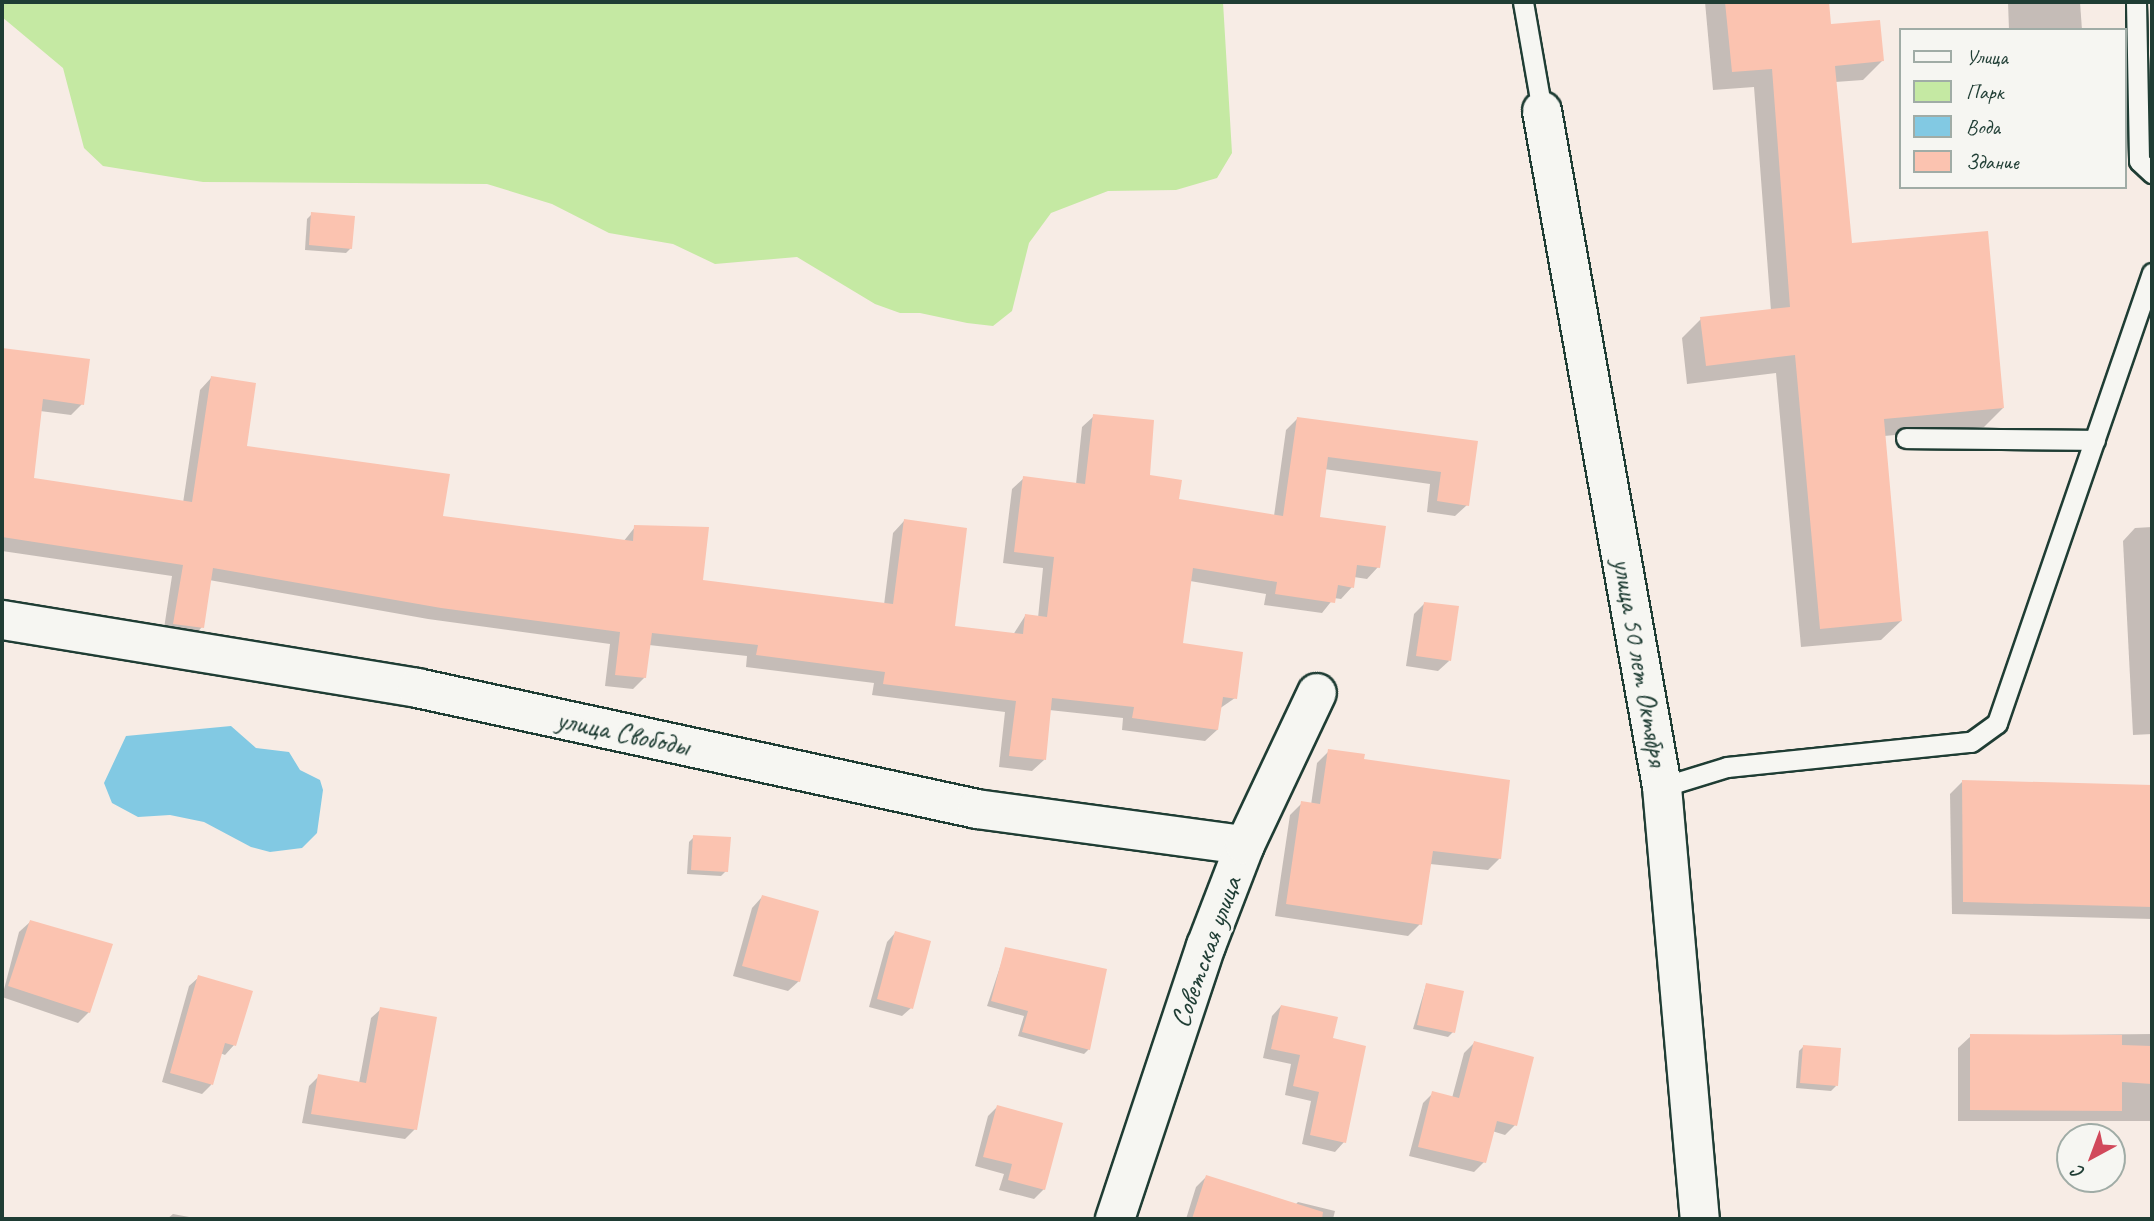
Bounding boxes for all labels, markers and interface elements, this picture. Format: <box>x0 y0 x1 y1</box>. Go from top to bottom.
legend <box>1898 28 2126 189</box>
text: Улица <box>1966 44 2008 70</box>
text: Парк <box>1966 79 2003 105</box>
text: Вода <box>1966 114 2000 140</box>
text: Здание <box>1966 149 2019 175</box>
street label: улица 50 лет Октября <box>1605 553 1675 771</box>
street label: улица Свободы <box>555 703 691 763</box>
street label: Советская улица <box>1163 871 1249 1033</box>
north arrow <box>2056 1123 2126 1193</box>
text: С <box>2067 1160 2090 1184</box>

